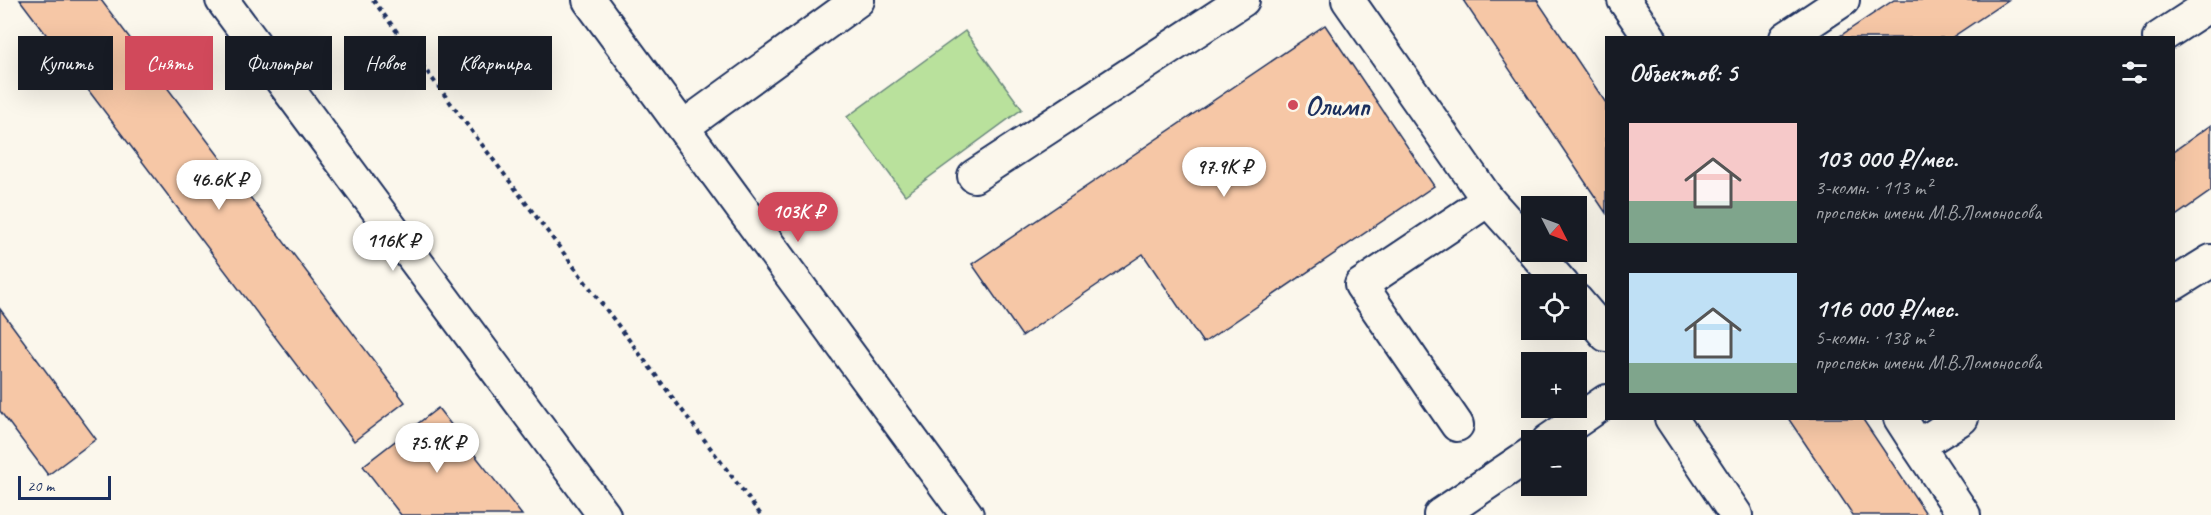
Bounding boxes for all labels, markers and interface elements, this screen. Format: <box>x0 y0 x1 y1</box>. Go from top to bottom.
chip: Купить <box>18 36 113 90</box>
chip: Снять <box>125 36 213 90</box>
chip: Фильтры <box>225 36 332 90</box>
chip: Новое <box>344 36 426 90</box>
chip: Квартира <box>438 36 552 90</box>
text: Объектов: 5 <box>1629 56 1737 89</box>
icon: filters <box>2118 56 2151 89</box>
place label: Олимп <box>1305 88 1371 123</box>
marker: Олимп <box>1286 98 1300 112</box>
text: 103 000 ₽/мес. <box>1815 142 1958 175</box>
pin: 97.9K ₽ <box>1169 147 1279 198</box>
icon: home <box>1677 147 1749 219</box>
text: 97.9K ₽ <box>1196 154 1252 179</box>
pin: 46.6K ₽ <box>164 160 274 211</box>
text: 46.6K ₽ <box>190 167 248 192</box>
text: 3-комн. · 113 m² <box>1815 175 1932 200</box>
pin: 103K ₽ <box>749 192 847 243</box>
north arrow <box>1521 196 1587 262</box>
map controls <box>1521 196 1587 496</box>
text: 103K ₽ <box>772 199 824 224</box>
text: проспект имени М.В.Ломоносова <box>1815 200 2041 225</box>
pin: 116K ₽ <box>344 221 442 272</box>
text: 116K ₽ <box>367 228 419 253</box>
button: locate <box>1521 274 1587 340</box>
text: 116 000 ₽/мес. <box>1815 292 1958 325</box>
icon: home <box>1677 297 1749 369</box>
text: 5-комн. · 138 m² <box>1815 325 1932 350</box>
text: проспект имени М.В.Ломоносова <box>1815 350 2041 375</box>
button: + <box>1521 352 1587 418</box>
pin: 75.9K ₽ <box>382 423 492 474</box>
text: 75.9K ₽ <box>409 430 465 455</box>
button: − <box>1521 430 1587 496</box>
scale bar <box>18 473 111 500</box>
text: 20 m <box>27 476 54 496</box>

